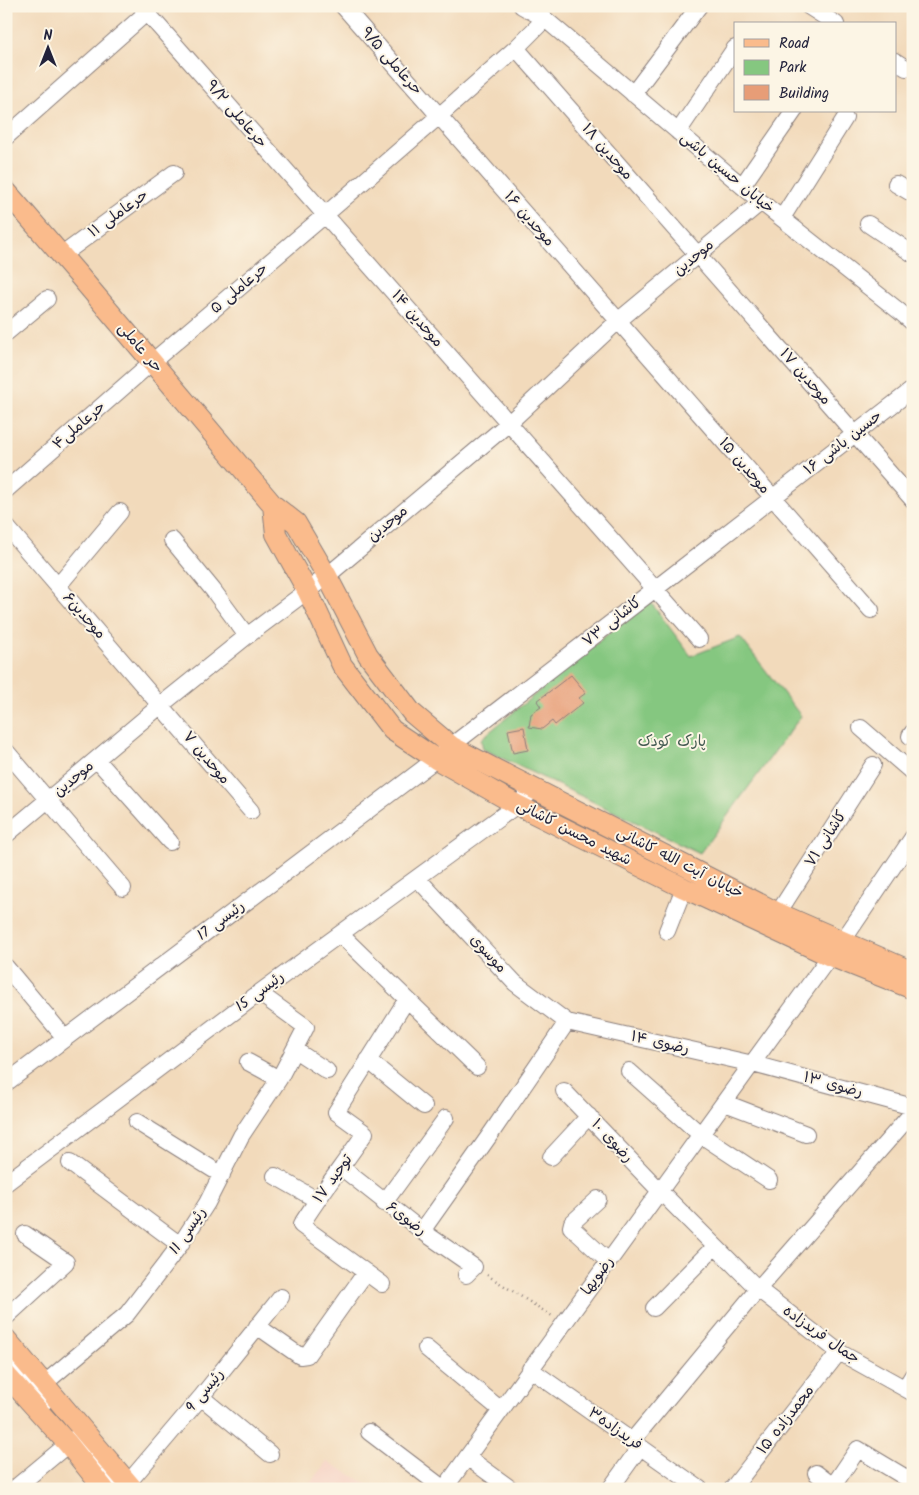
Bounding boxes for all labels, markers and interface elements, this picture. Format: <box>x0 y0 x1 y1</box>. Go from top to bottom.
north arrow <box>22 22 72 72</box>
street label: حرعاملی ۹/۵ <box>355 22 428 101</box>
legend <box>734 22 896 112</box>
text: N <box>44 25 53 47</box>
text: Road <box>779 32 810 56</box>
text: Park <box>779 56 807 80</box>
street label: حرعاملی ۹/۲ <box>200 75 272 153</box>
text: Building <box>779 82 829 106</box>
street label: موحدین ۱۸ <box>575 118 639 186</box>
street label: خیابان حسین باشی <box>675 126 779 220</box>
street label: حرعاملی ۱۱ <box>83 184 153 244</box>
street label: موحدین ۱۶ <box>498 186 560 252</box>
street label: موحدین <box>668 234 720 282</box>
street label: حرعاملی ۵ <box>205 258 273 320</box>
street label: موحدین ۱۴ <box>385 285 449 353</box>
street label: حر عاملی <box>112 317 168 379</box>
street label: موحدین ۱۷ <box>773 343 837 411</box>
street label: حرعاملی۴ <box>47 396 111 456</box>
street label: حسین باشی ۱۶ <box>799 405 887 481</box>
street label: موحدین ۱۵ <box>712 432 776 500</box>
street label: موحدین <box>362 500 414 548</box>
street label: موحدین۶ <box>57 587 111 645</box>
street label: کاشانی ۷۳ <box>577 591 647 653</box>
street label: موحدین ۷ <box>176 726 236 790</box>
park label: پارک کودک <box>638 730 706 754</box>
street label: موحدین <box>48 755 100 803</box>
street label: شهید محسن کاشانی <box>512 794 636 872</box>
street label: کاشانی ۷۱ <box>799 806 853 872</box>
street label: خیابان آیت الله کاشانی <box>612 821 748 905</box>
street label: رئیسی 17 <box>192 895 250 947</box>
street label: موسوی <box>464 929 512 979</box>
street label: رئیسی 15 <box>230 966 290 1018</box>
street label: رضوی ۱۴ <box>628 1025 692 1061</box>
street label: رضوی ۱۳ <box>801 1066 865 1104</box>
street label: رضوی ۱۰ <box>585 1113 639 1169</box>
street label: توحید ۱۷ <box>307 1149 359 1208</box>
street label: رضوی۶ <box>380 1196 432 1242</box>
street label: رئیسی 11 <box>163 1202 213 1260</box>
street label: رضویها <box>576 1251 620 1301</box>
street label: جمال فریدزاده <box>777 1299 865 1371</box>
street label: رئیسی 9 <box>180 1364 230 1418</box>
street label: محمدزاده ۱۵ <box>751 1380 821 1460</box>
street label: فریدزاده۳ <box>583 1401 647 1457</box>

